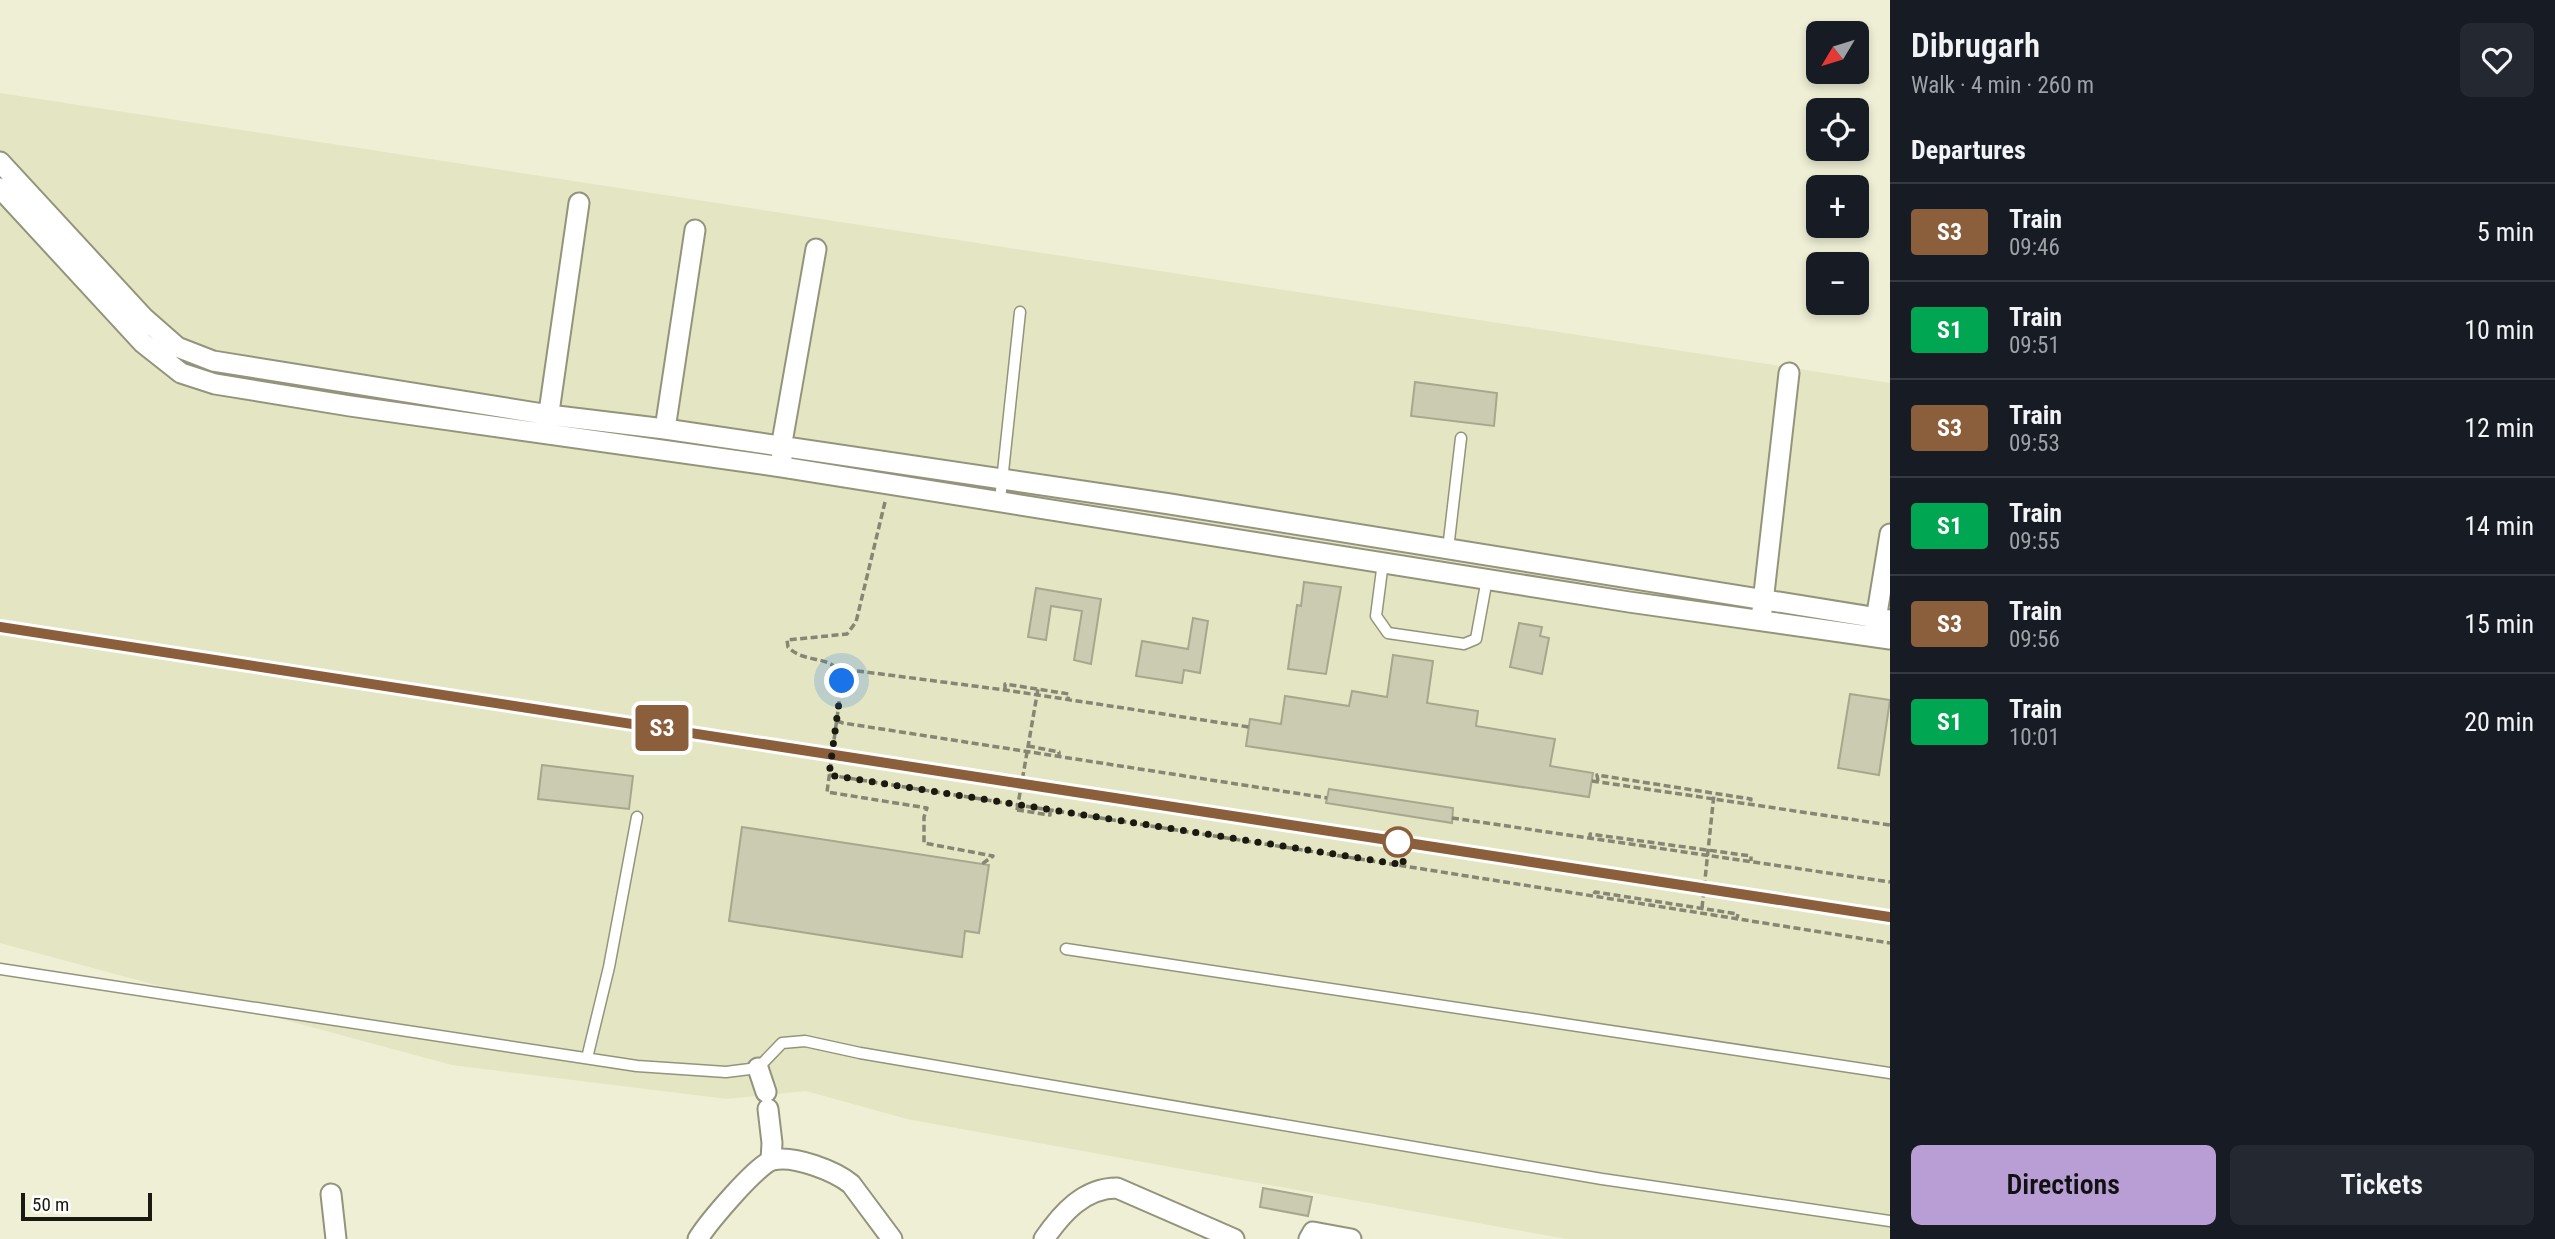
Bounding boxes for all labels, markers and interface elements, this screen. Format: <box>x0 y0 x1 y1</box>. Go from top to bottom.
north arrow <box>1806 21 1869 84</box>
map controls <box>1806 21 1869 315</box>
button: heart <box>2460 23 2534 97</box>
text: Dibrugarh <box>1911 26 2040 65</box>
text: Walk · 4 min · 260 m <box>1911 72 2094 99</box>
button: locate <box>1806 98 1869 161</box>
text: Departures <box>1911 135 2026 165</box>
button: + <box>1806 175 1869 238</box>
text: Train <box>2009 204 2062 234</box>
text: 5 min <box>2477 217 2534 247</box>
text: S3 <box>1937 218 1962 246</box>
text: 09:46 <box>2009 234 2060 261</box>
button: − <box>1806 252 1869 315</box>
text: Train <box>2009 302 2062 332</box>
text: 10 min <box>2464 315 2534 345</box>
text: S1 <box>1937 316 1962 344</box>
text: 09:51 <box>2009 332 2060 359</box>
text: Train <box>2009 400 2062 430</box>
text: 12 min <box>2464 413 2534 443</box>
text: S3 <box>1937 414 1962 442</box>
text: 09:53 <box>2009 430 2060 457</box>
text: Train <box>2009 498 2062 528</box>
text: 14 min <box>2464 511 2534 541</box>
text: S1 <box>1937 512 1962 540</box>
text: 09:55 <box>2009 528 2060 555</box>
text: Train <box>2009 596 2062 626</box>
text: 15 min <box>2464 609 2534 639</box>
text: S3 <box>1937 610 1962 638</box>
text: 09:56 <box>2009 626 2060 653</box>
your location <box>824 663 859 698</box>
text: Train <box>2009 694 2062 724</box>
line badge: S3 <box>630 705 694 751</box>
text: 20 min <box>2464 707 2534 737</box>
text: S1 <box>1937 708 1962 736</box>
text: S3 <box>649 714 675 742</box>
text: 10:01 <box>2009 724 2060 751</box>
unlabelled marker <box>1383 827 1413 857</box>
button: Directions <box>1911 1145 2216 1225</box>
button: Tickets <box>2230 1145 2534 1225</box>
scale bar <box>21 1190 152 1222</box>
text: 50 m <box>32 1193 69 1216</box>

